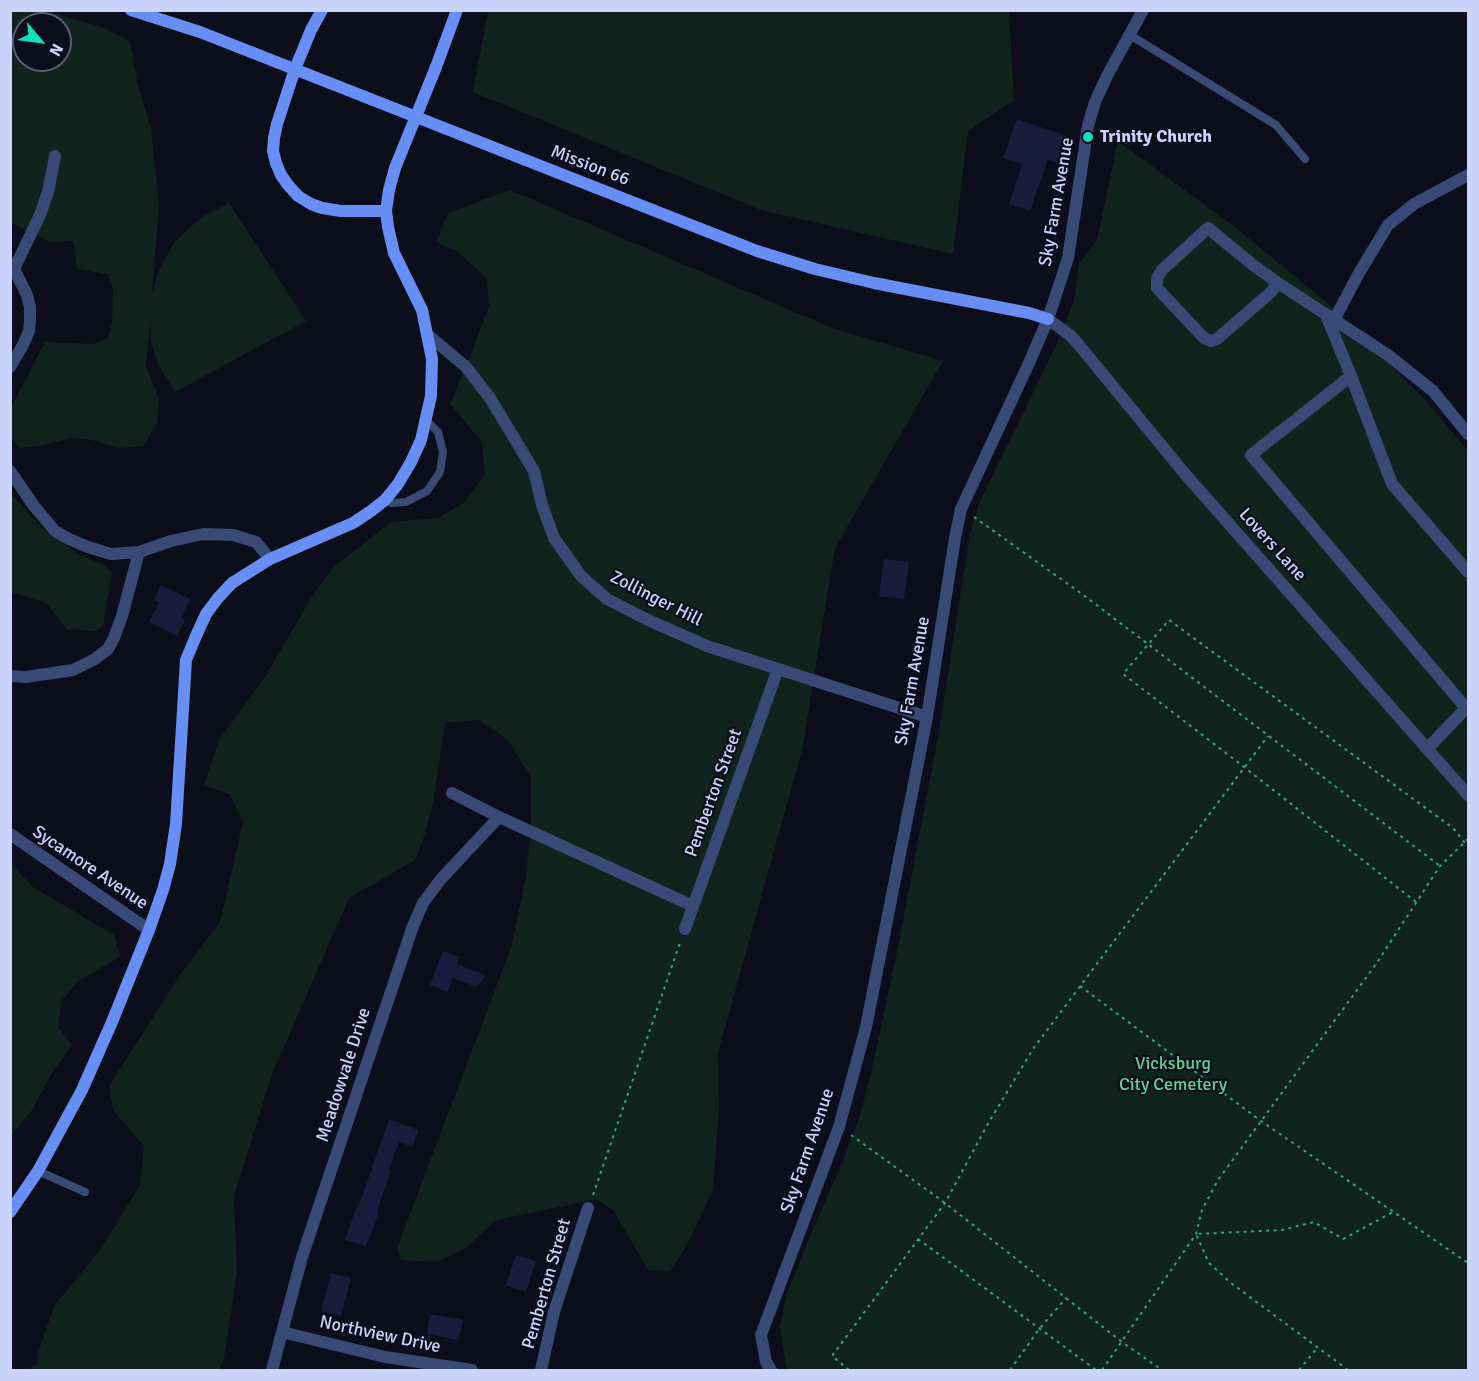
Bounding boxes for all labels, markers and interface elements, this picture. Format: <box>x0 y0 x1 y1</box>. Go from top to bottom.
north arrow <box>12 12 72 72</box>
text: N <box>45 40 67 59</box>
place label: Trinity Church <box>1100 126 1212 148</box>
marker: Trinity Church <box>1081 130 1095 144</box>
street label: Sky Farm Avenue <box>1035 136 1079 268</box>
street label: Mission 66 <box>548 141 632 191</box>
street label: Lovers Lane <box>1234 504 1310 586</box>
street label: Zollinger Hill <box>606 567 706 631</box>
street label: Sky Farm Avenue <box>891 615 935 747</box>
street label: Pemberton Street <box>681 726 747 860</box>
street label: Sycamore Avenue <box>28 821 152 915</box>
street label: Meadowvale Drive <box>312 1005 376 1145</box>
park label: Vicksburg City Cemetery <box>1119 1053 1227 1096</box>
street label: Sky Farm Avenue <box>777 1086 839 1216</box>
street label: Pemberton Street <box>518 1216 576 1352</box>
street label: Northview Drive <box>317 1312 443 1358</box>

